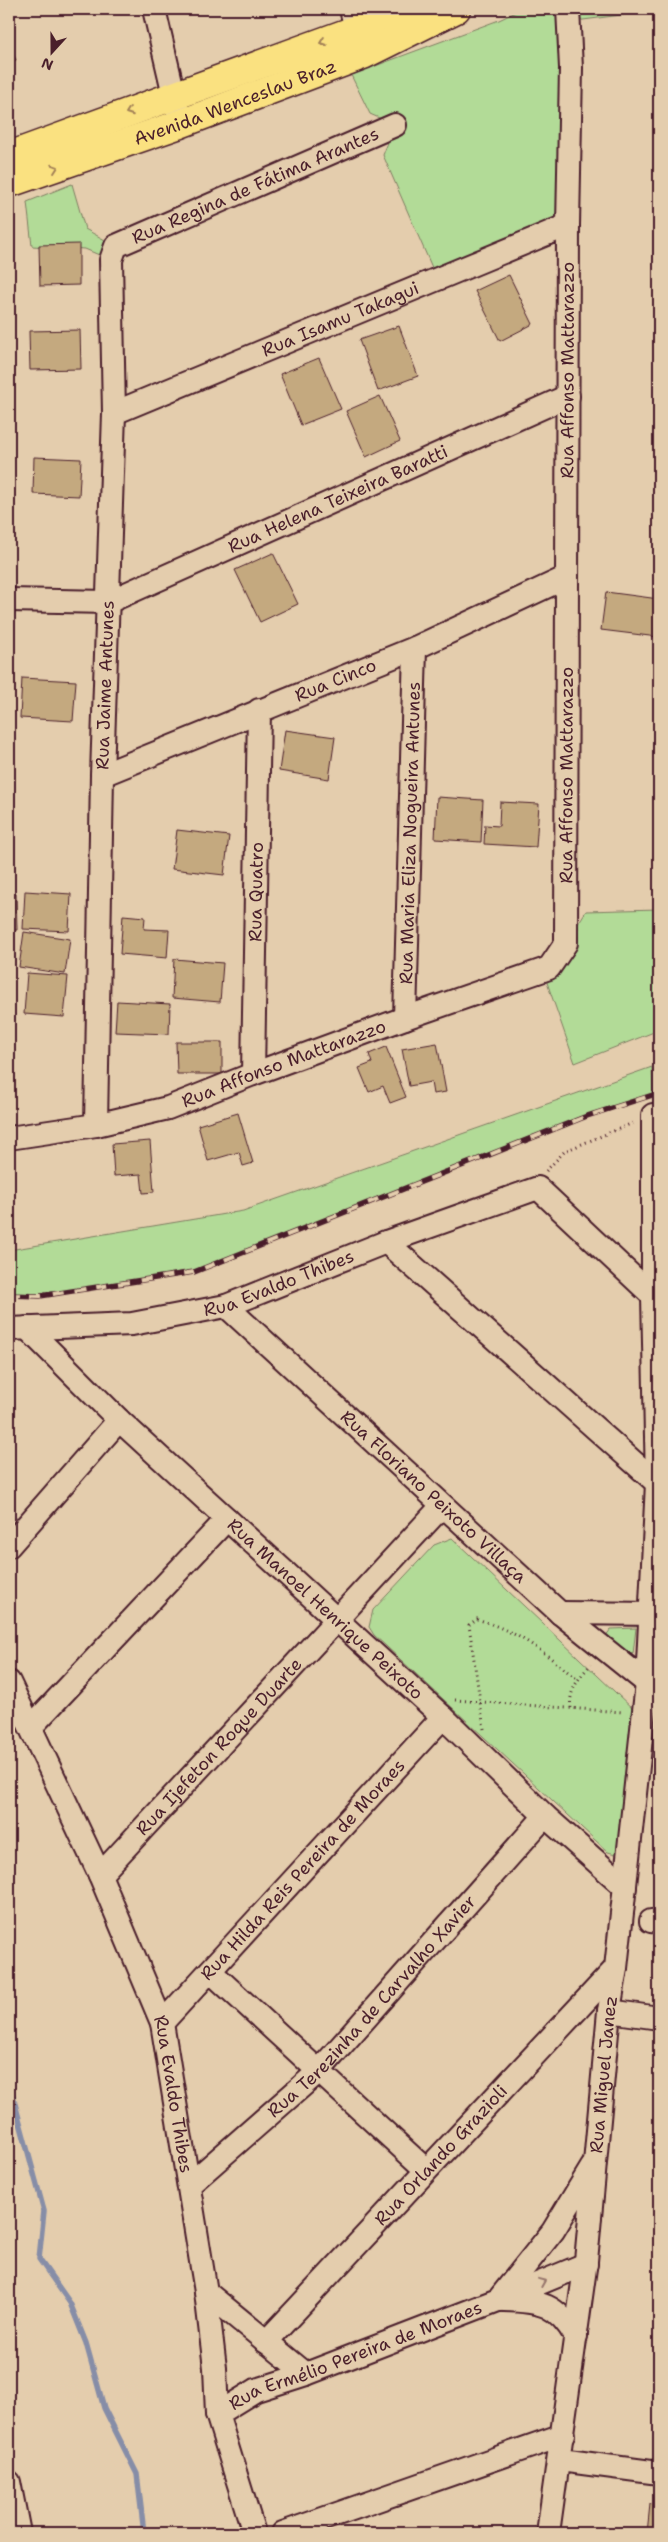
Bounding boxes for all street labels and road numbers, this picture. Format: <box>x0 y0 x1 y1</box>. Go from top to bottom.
street label: Avenida Wenceslau Braz <box>131 54 340 151</box>
street label: Rua Regina de Fátima Arantes <box>128 121 383 250</box>
street label: Rua Affonso Mattarazzo <box>555 262 580 479</box>
street label: Rua Isamu Takagui <box>258 276 423 363</box>
street label: Rua Helena Teixeira Baratti <box>224 439 452 559</box>
street label: Rua Jaime Antunes <box>90 600 120 770</box>
street label: Rua Cinco <box>291 653 380 708</box>
street label: Rua Affonso Mattarazzo <box>554 667 579 884</box>
street label: Rua Maria Eliza Nogueira Antunes <box>394 681 426 985</box>
street label: Rua Quatro <box>243 842 269 942</box>
street label: Rua Affonso Mattarazzo <box>178 1014 389 1113</box>
street label: Rua Evaldo Thibes <box>202 1244 358 1322</box>
street label: Rua Floriano Peixoto Villaça <box>335 1405 532 1589</box>
street label: Rua Manoel Henrique Peixoto <box>222 1513 429 1705</box>
street label: Rua Ijefeton Roque Duarte <box>131 1653 307 1841</box>
street label: Rua Hilda Reis Pereira de Moraes <box>195 1754 410 1986</box>
street label: Rua Terezinha de Carvalho Xavier <box>262 1890 481 2123</box>
street label: Rua Miguel Janez <box>584 1994 623 2154</box>
street label: Rua Evaldo Thibes <box>148 2011 198 2175</box>
street label: Rua Orlando Grazioli <box>369 2079 513 2231</box>
street label: Rua Ermélio Pereira de Moraes <box>224 2295 485 2416</box>

